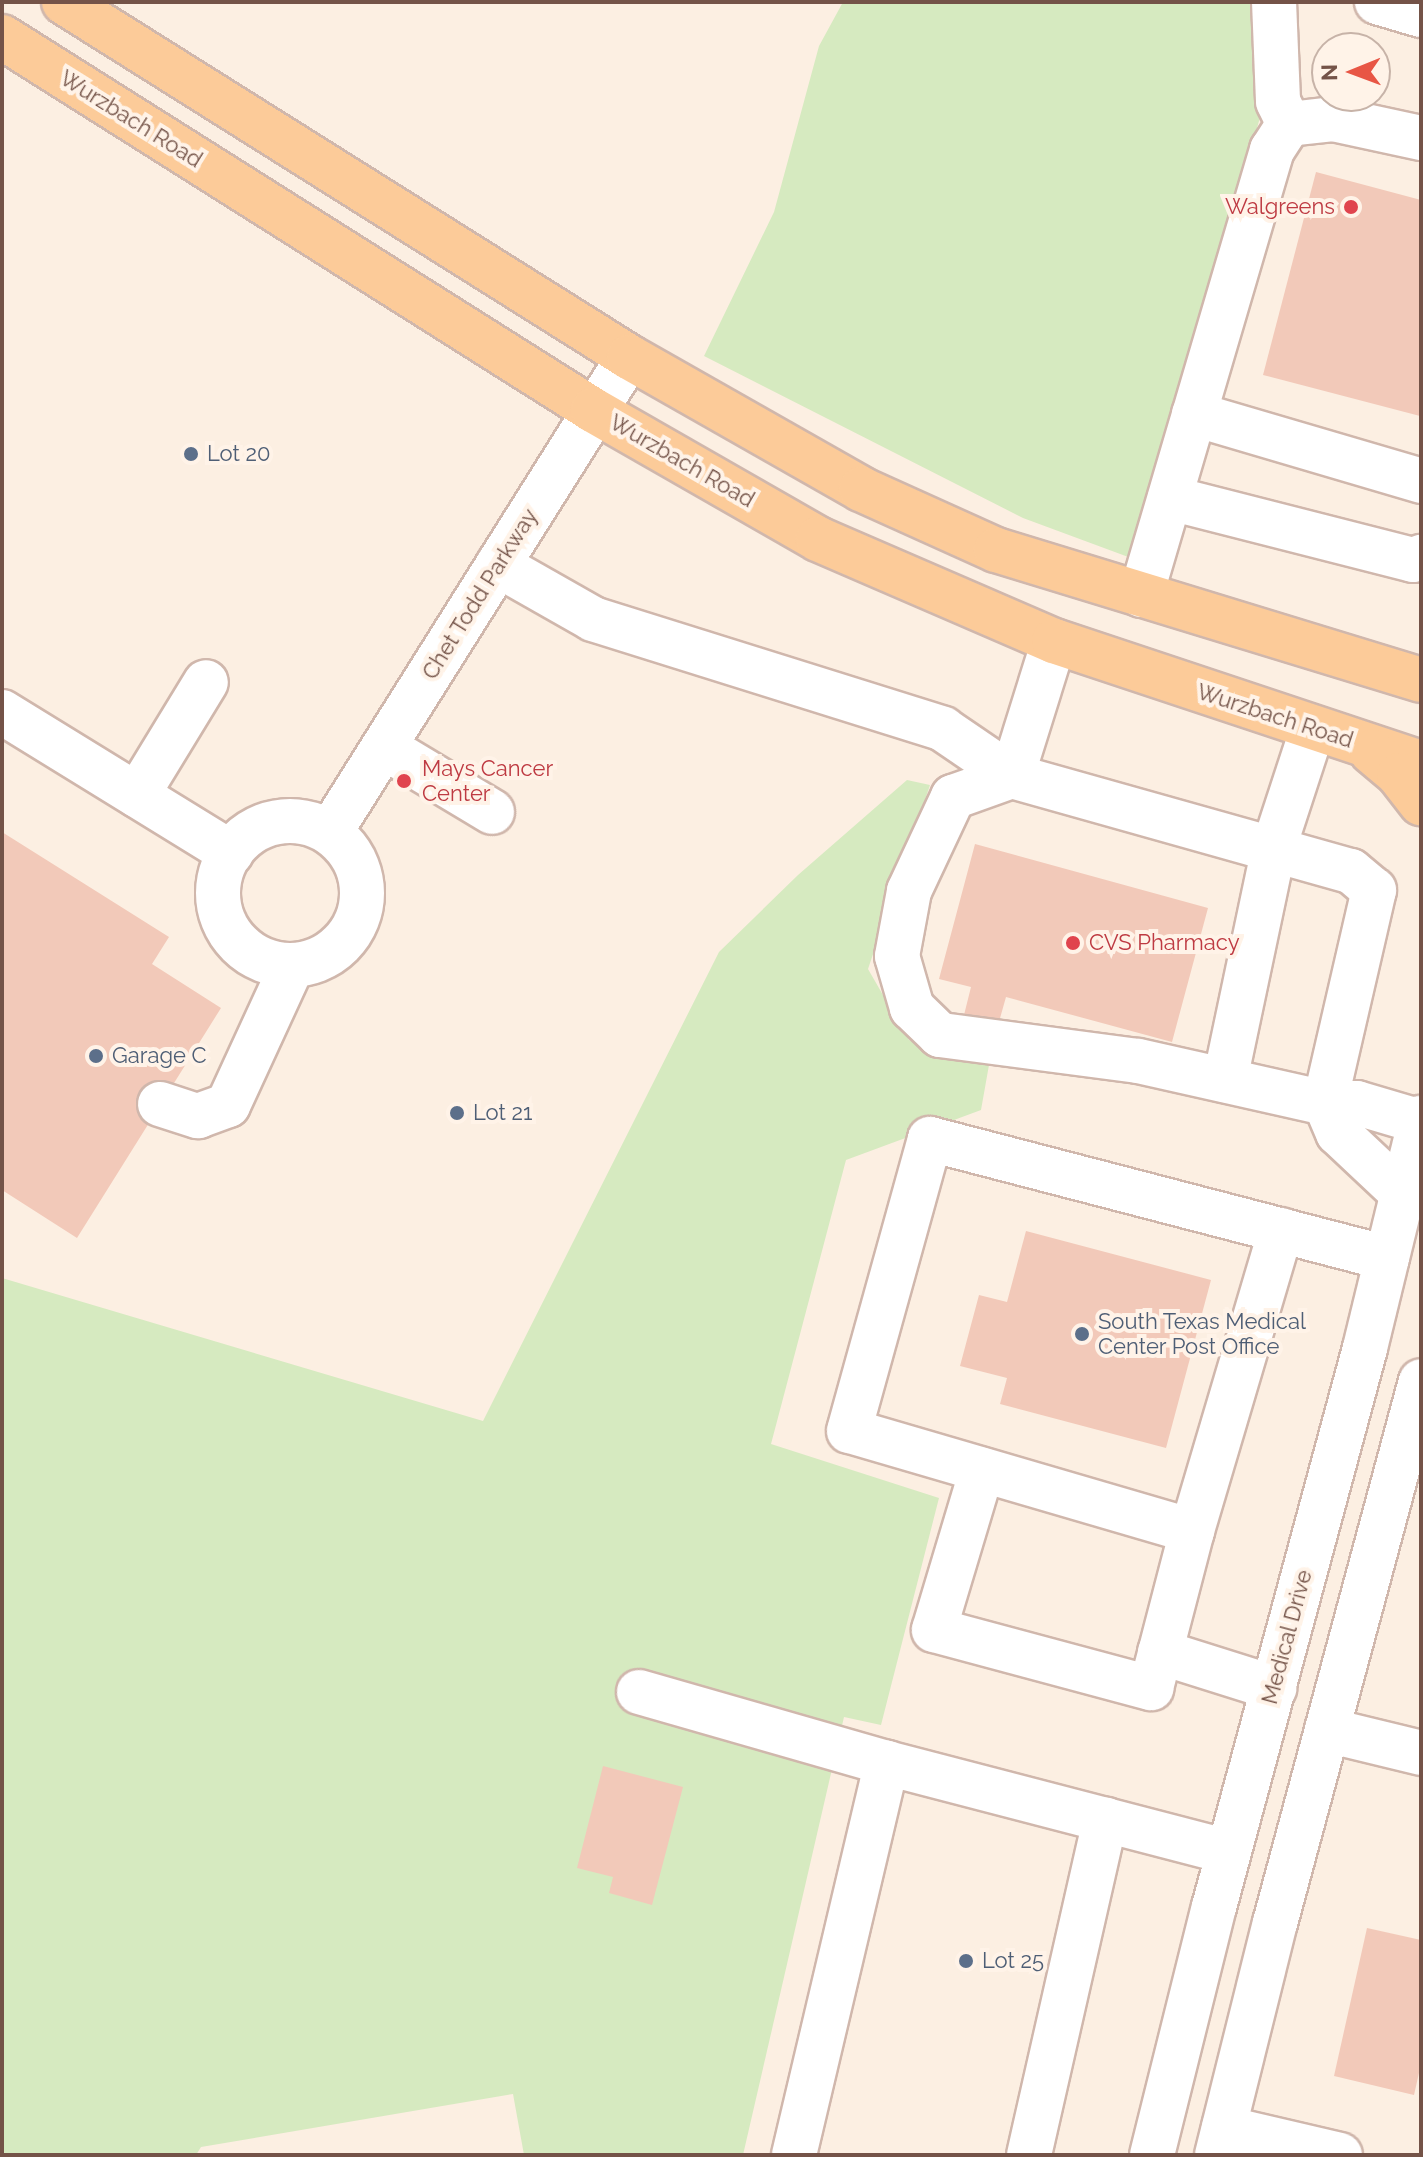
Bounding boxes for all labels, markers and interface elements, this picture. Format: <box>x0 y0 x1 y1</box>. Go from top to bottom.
north arrow <box>1311 32 1391 112</box>
text: N <box>1316 64 1342 81</box>
street label: Wurzbach Road <box>55 65 207 173</box>
place label: Walgreens <box>1225 194 1335 220</box>
marker: Walgreens <box>1342 198 1360 216</box>
street label: Wurzbach Road <box>605 409 759 513</box>
place label: Lot 20 <box>207 441 270 467</box>
marker: Lot 20 <box>182 445 200 463</box>
street label: Chet Todd Parkway <box>417 504 543 684</box>
street label: Wurzbach Road <box>1194 678 1356 754</box>
place label: Mays Cancer Center <box>422 755 553 806</box>
marker: Mays Cancer Center <box>393 770 415 792</box>
place label: CVS Pharmacy <box>1089 930 1240 956</box>
marker: CVS Pharmacy <box>1064 934 1082 952</box>
place label: Garage C <box>112 1043 207 1069</box>
marker: Garage C <box>87 1047 105 1065</box>
place label: Lot 21 <box>473 1100 532 1126</box>
marker: Lot 21 <box>448 1104 466 1122</box>
place label: South Texas Medical Center Post Office <box>1098 1308 1307 1360</box>
marker: South Texas Medical Center Post Office <box>1073 1325 1091 1343</box>
street label: Medical Drive <box>1256 1567 1318 1707</box>
place label: Lot 25 <box>982 1948 1044 1974</box>
marker: Lot 25 <box>957 1952 975 1970</box>

